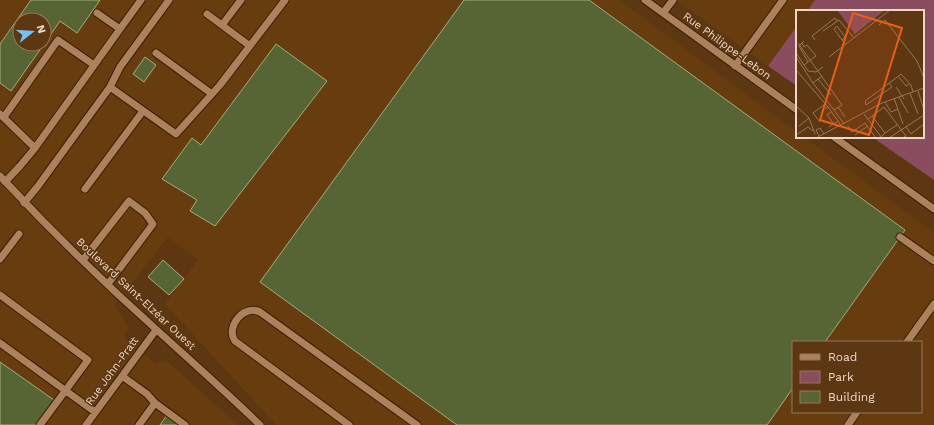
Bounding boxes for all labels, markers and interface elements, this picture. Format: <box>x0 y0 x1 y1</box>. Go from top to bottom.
street label: Rue Philippe-Lebon <box>680 10 774 82</box>
inset map <box>796 10 924 138</box>
north arrow <box>12 12 52 52</box>
text: N <box>34 23 48 35</box>
street label: Boulevard Saint-Elzéar Ouest <box>74 235 199 353</box>
street label: Rue John-Pratt <box>83 334 141 408</box>
legend <box>792 341 922 413</box>
text: Road <box>828 350 857 364</box>
text: Park <box>828 370 854 384</box>
text: Building <box>828 390 875 404</box>

